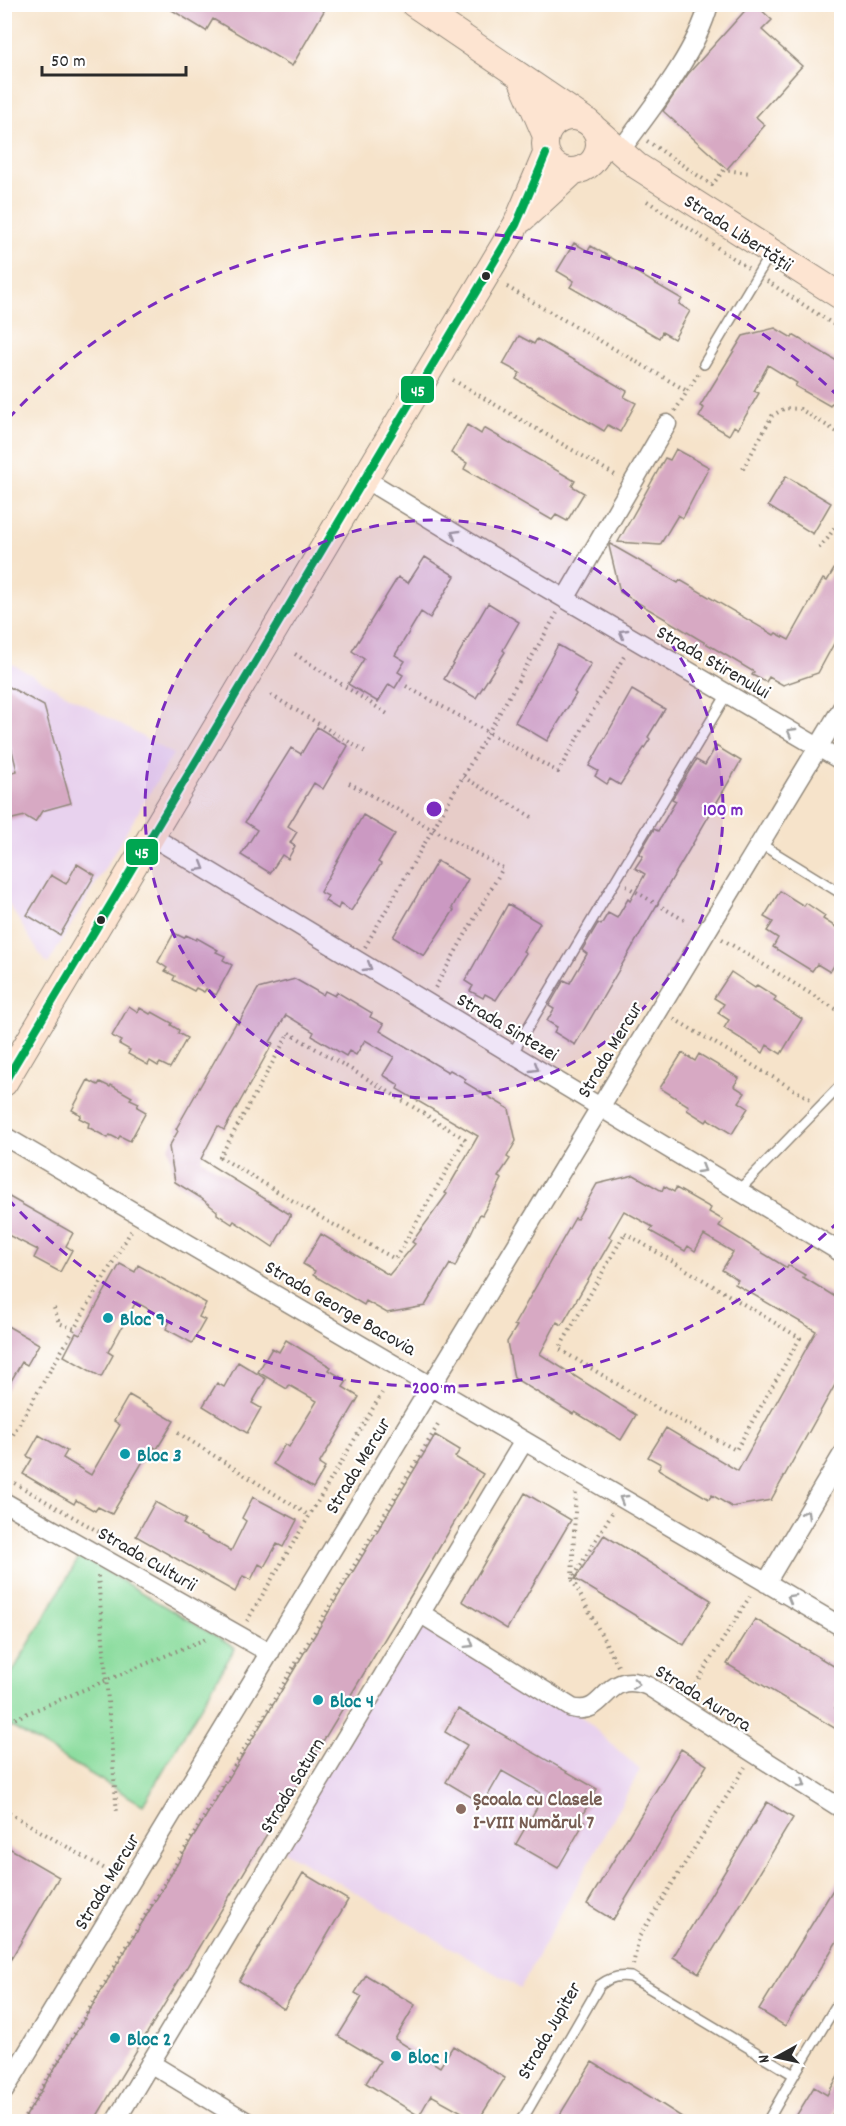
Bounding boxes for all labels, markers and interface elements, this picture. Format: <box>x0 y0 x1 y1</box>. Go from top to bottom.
scale bar <box>42 39 186 77</box>
text: 50 m <box>51 50 86 75</box>
street label: Strada Libertății <box>677 189 798 281</box>
unlabelled marker <box>480 270 492 282</box>
line badge: 45 <box>400 375 435 404</box>
text: 45 <box>411 381 425 404</box>
one-way arrow <box>451 529 461 541</box>
street label: Strada Stirenului <box>650 620 775 708</box>
one-way arrow <box>619 629 629 640</box>
one-way arrow <box>787 727 797 739</box>
centre of rings <box>424 799 444 819</box>
text: 100 m <box>703 799 743 824</box>
line badge: 45 <box>125 838 159 866</box>
text: 45 <box>135 843 149 866</box>
one-way arrow <box>195 859 205 871</box>
unlabelled marker <box>95 914 107 926</box>
one-way arrow <box>362 960 372 972</box>
street label: Strada Sintezei <box>450 987 563 1070</box>
street label: Strada Mercur <box>572 996 652 1104</box>
one-way arrow <box>529 1061 539 1073</box>
one-way arrow <box>696 1162 706 1174</box>
street label: Strada George Bacovia <box>259 1255 421 1365</box>
place label: Bloc 9 <box>120 1307 165 1335</box>
marker: Bloc 9 <box>101 1311 115 1325</box>
text: 200 m <box>412 1377 456 1402</box>
street label: Strada Mercur <box>320 1412 400 1520</box>
place label: Bloc 3 <box>137 1443 182 1471</box>
marker: Bloc 3 <box>118 1447 132 1461</box>
one-way arrow <box>619 1494 629 1506</box>
one-way arrow <box>799 1510 811 1520</box>
street label: Strada Culturii <box>92 1521 202 1600</box>
one-way arrow <box>787 1593 797 1605</box>
one-way arrow <box>464 1637 474 1649</box>
street label: Strada Aurora <box>649 1659 757 1741</box>
one-way arrow <box>631 1677 640 1689</box>
place label: Bloc 4 <box>330 1689 374 1717</box>
marker: Bloc 4 <box>311 1693 325 1707</box>
street label: Strada Saturn <box>254 1733 333 1840</box>
one-way arrow <box>795 1777 806 1788</box>
place label: Școala cu Clasele I-VIII Numărul 7 <box>473 1787 602 1838</box>
marker: Școala cu Clasele I-VIII Numărul 7 <box>454 1802 468 1816</box>
street label: Strada Mercur <box>69 1828 149 1936</box>
street label: Strada Jupiter <box>511 1977 590 2086</box>
place label: Bloc 2 <box>127 2027 172 2055</box>
north arrow <box>747 2027 807 2087</box>
marker: Bloc 2 <box>108 2031 122 2045</box>
place label: Bloc 1 <box>408 2045 448 2073</box>
marker: Bloc 1 <box>389 2049 403 2063</box>
text: N <box>753 2053 777 2064</box>

